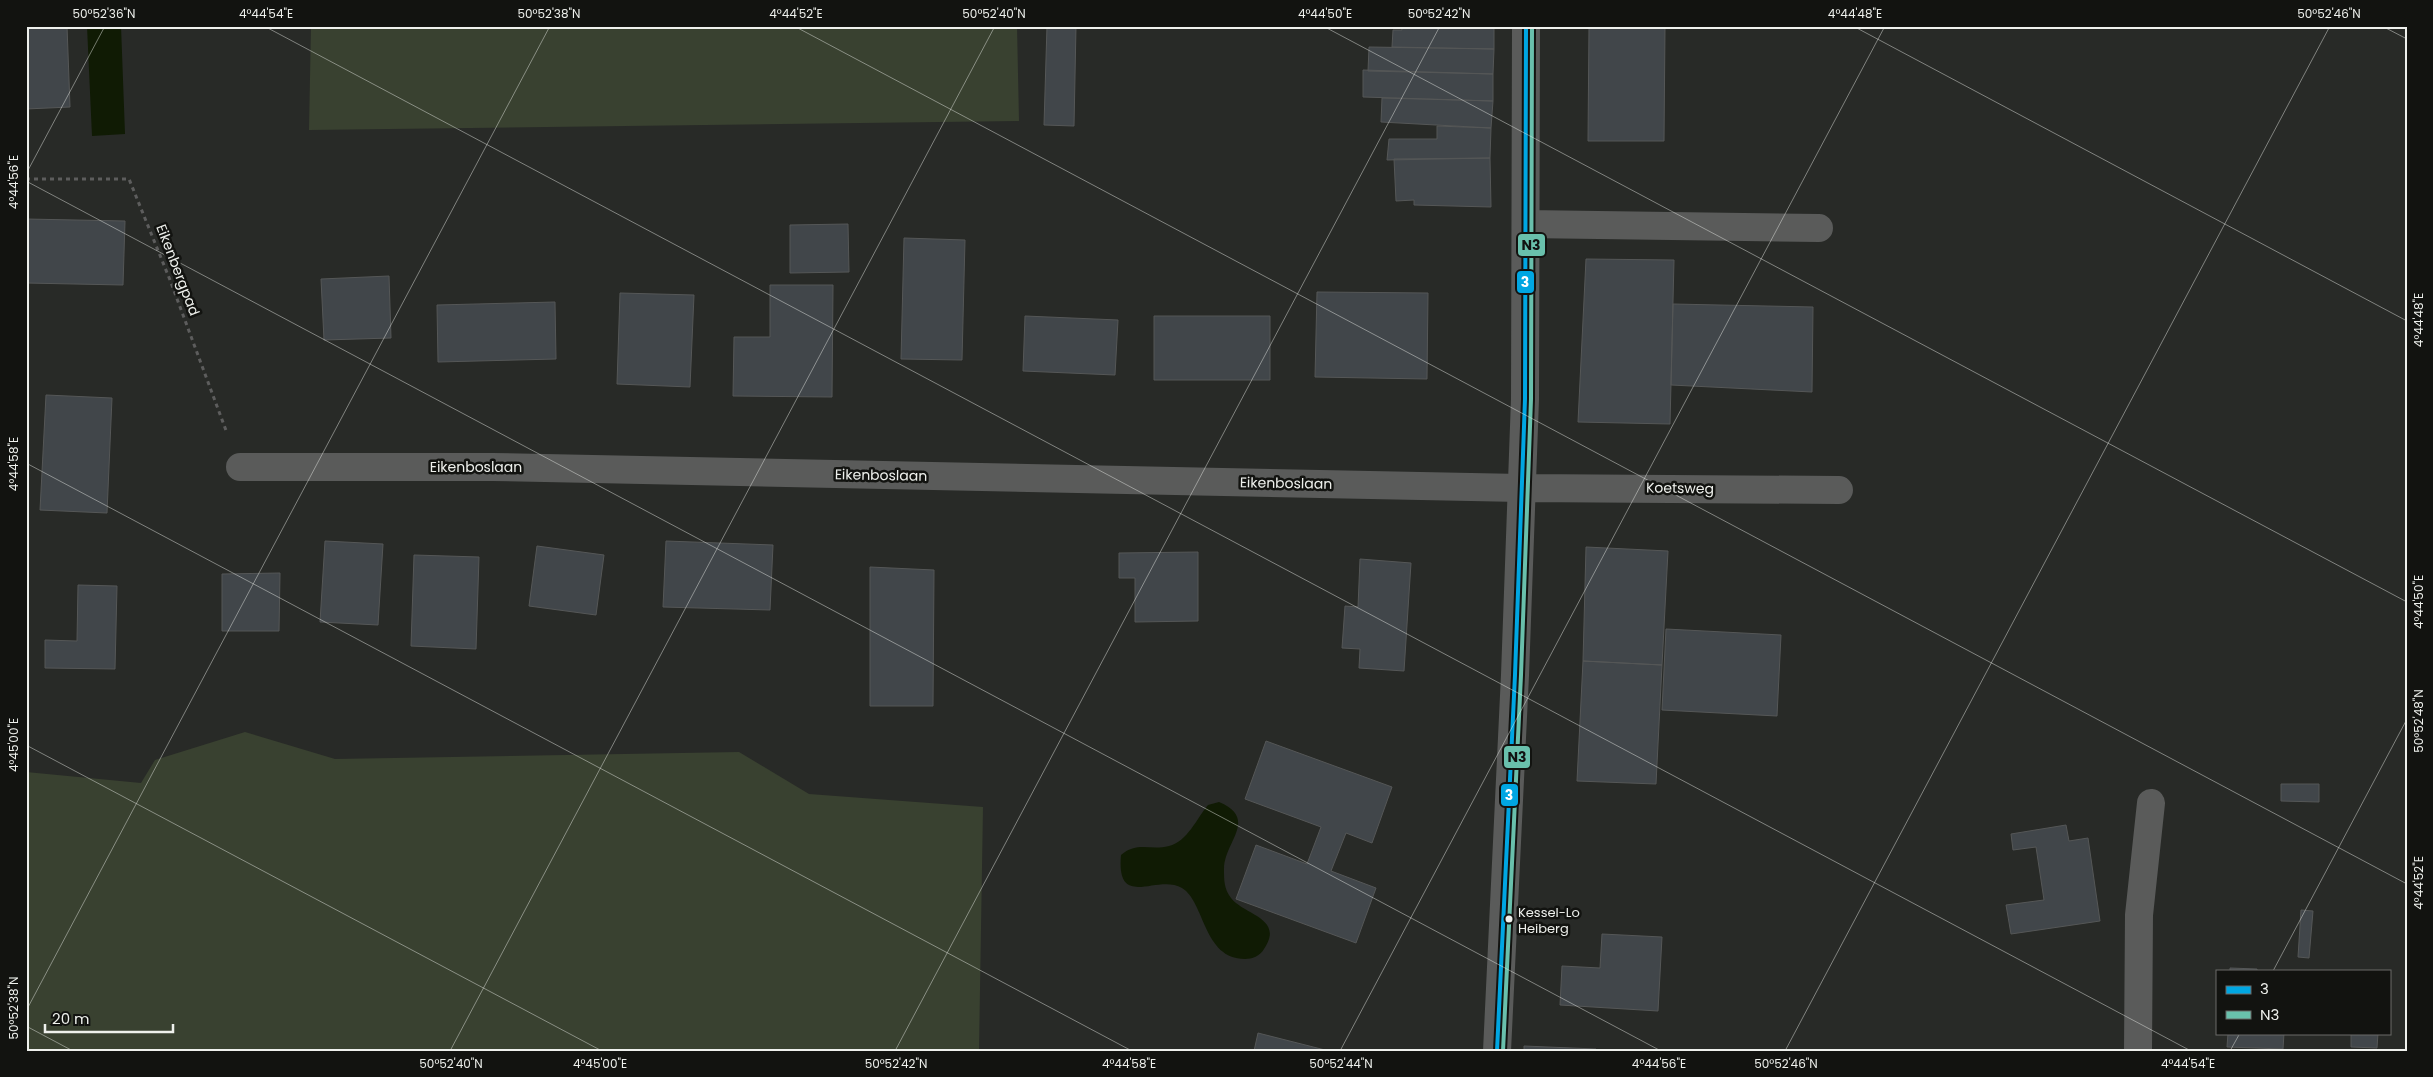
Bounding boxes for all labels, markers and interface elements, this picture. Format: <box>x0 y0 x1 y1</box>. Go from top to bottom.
text: 50°52'36"N <box>73 5 135 22</box>
text: 4°44'54"E <box>239 5 293 22</box>
text: 50°52'38"N <box>518 5 580 22</box>
text: 4°44'52"E <box>769 5 823 22</box>
text: 50°52'40"N <box>962 5 1026 22</box>
text: 4°44'50"E <box>1298 5 1352 22</box>
text: 50°52'42"N <box>1408 5 1470 22</box>
text: 4°44'48"E <box>1828 5 1882 22</box>
text: 50°52'46"N <box>2297 5 2361 22</box>
text: 4°44'56"E <box>5 155 22 209</box>
street label: Eikenbergpad <box>151 221 205 319</box>
line badge: N3 <box>1517 233 1546 257</box>
text: N3 <box>1522 235 1541 255</box>
line badge: 3 <box>1516 270 1535 294</box>
text: 3 <box>1521 272 1529 292</box>
text: 4°44'48"E <box>2410 293 2427 347</box>
text: 4°44'58"E <box>5 437 22 491</box>
street label: Eikenboslaan <box>430 457 522 477</box>
street label: Eikenboslaan <box>835 464 927 486</box>
street label: Eikenboslaan <box>1240 472 1332 494</box>
street label: Koetsweg <box>1646 477 1714 499</box>
text: 4°44'50"E <box>2410 575 2427 629</box>
text: 50°52'48"N <box>2410 689 2427 753</box>
text: 4°45'00"E <box>5 718 22 772</box>
line badge: N3 <box>1503 745 1531 769</box>
text: N3 <box>1508 747 1527 767</box>
line badge: 3 <box>1500 783 1519 807</box>
text: 3 <box>1505 785 1513 805</box>
text: 4°44'52"E <box>2410 856 2427 910</box>
place label: Kessel-Lo Heiberg <box>1518 903 1580 938</box>
marker: Kessel-Lo Heiberg <box>1504 914 1514 924</box>
legend <box>2216 970 2390 1034</box>
text: 50°52'38"N <box>5 977 22 1039</box>
text: 3 <box>2260 978 2269 999</box>
scale bar <box>45 1002 172 1034</box>
text: N3 <box>2260 1004 2279 1025</box>
text: 20 m <box>52 1008 90 1029</box>
text: 50°52'40"N <box>419 1055 483 1072</box>
text: 4°45'00"E <box>573 1055 627 1072</box>
text: 50°52'42"N <box>865 1055 927 1072</box>
text: 4°44'58"E <box>1102 1055 1156 1072</box>
text: 50°52'44"N <box>1309 1055 1373 1072</box>
text: 4°44'56"E <box>1632 1055 1686 1072</box>
text: 50°52'46"N <box>1754 1055 1818 1072</box>
text: 4°44'54"E <box>2161 1055 2215 1072</box>

